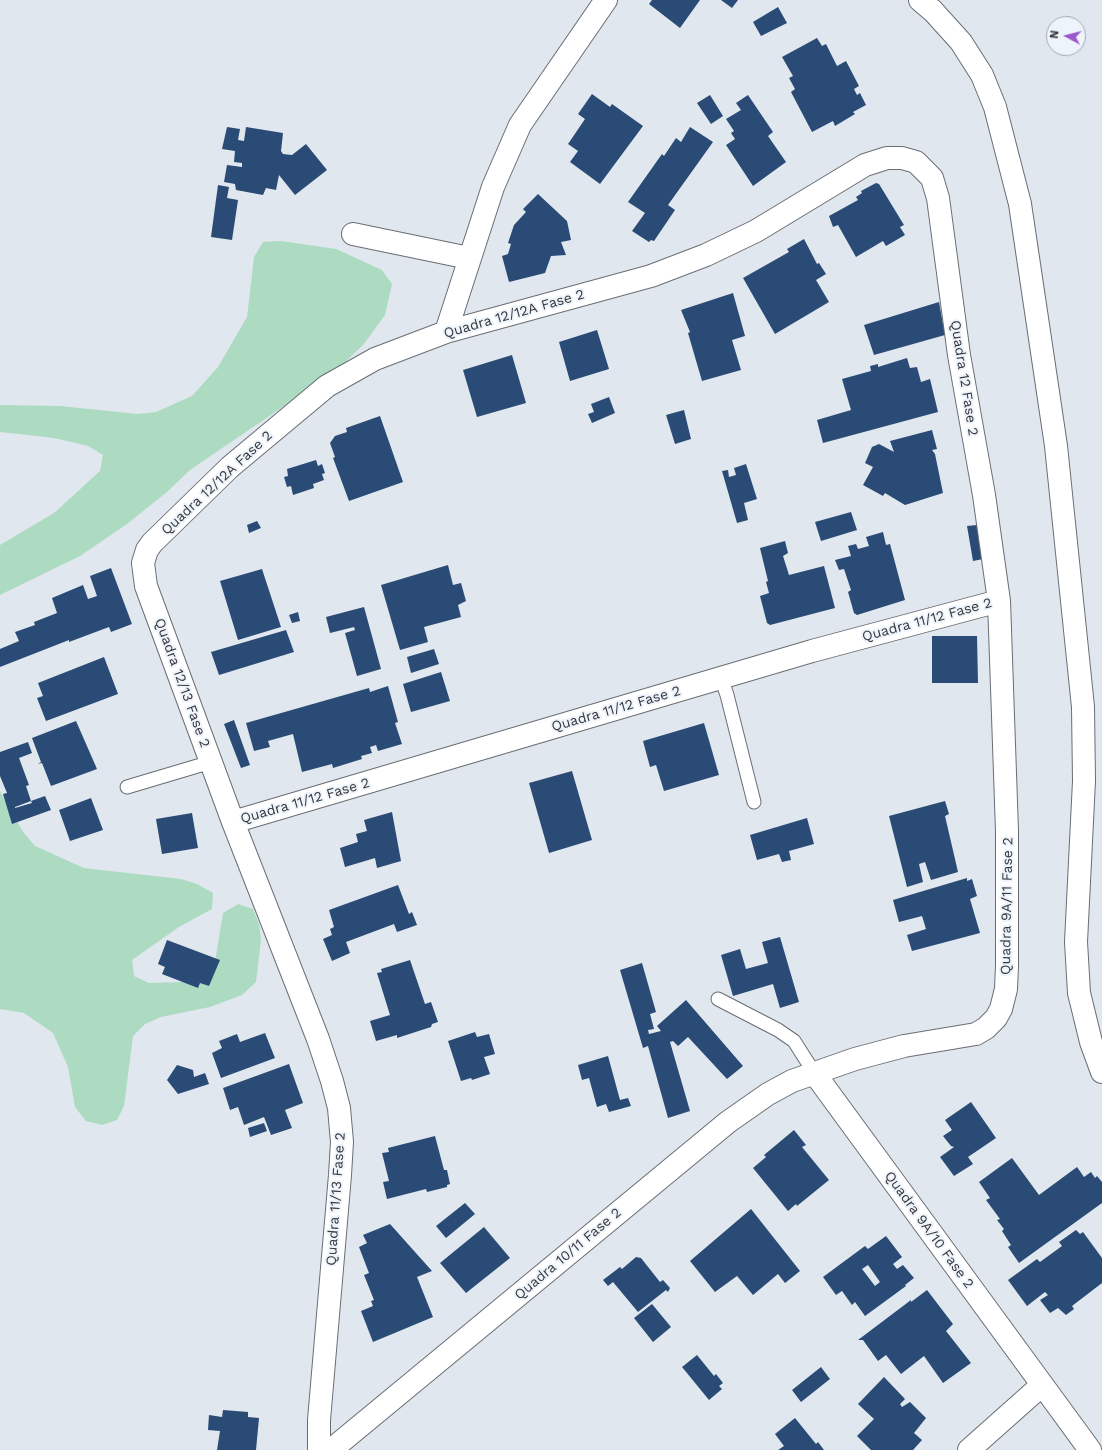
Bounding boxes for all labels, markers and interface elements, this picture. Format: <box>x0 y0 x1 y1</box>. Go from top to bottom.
north arrow <box>1046 16 1086 56</box>
text: N <box>1048 30 1062 39</box>
street label: Quadra 12/12A Fase 2 <box>442 286 586 342</box>
street label: Quadra 12 Fase 2 <box>947 319 981 437</box>
street label: Quadra 12/12A Fase 2 <box>158 427 276 539</box>
street label: Quadra 11/12 Fase 2 <box>860 595 994 645</box>
street label: Quadra 12/13 Fase 2 <box>151 616 213 750</box>
street label: Quadra 11/12 Fase 2 <box>549 683 683 735</box>
street label: Quadra 11/12 Fase 2 <box>238 775 372 827</box>
street label: Quadra 9A/11 Fase 2 <box>997 837 1017 975</box>
street label: Quadra 11/13 Fase 2 <box>323 1132 349 1266</box>
street label: Quadra 9A/10 Fase 2 <box>881 1168 977 1292</box>
street label: Quadra 10/11 Fase 2 <box>511 1205 625 1303</box>

